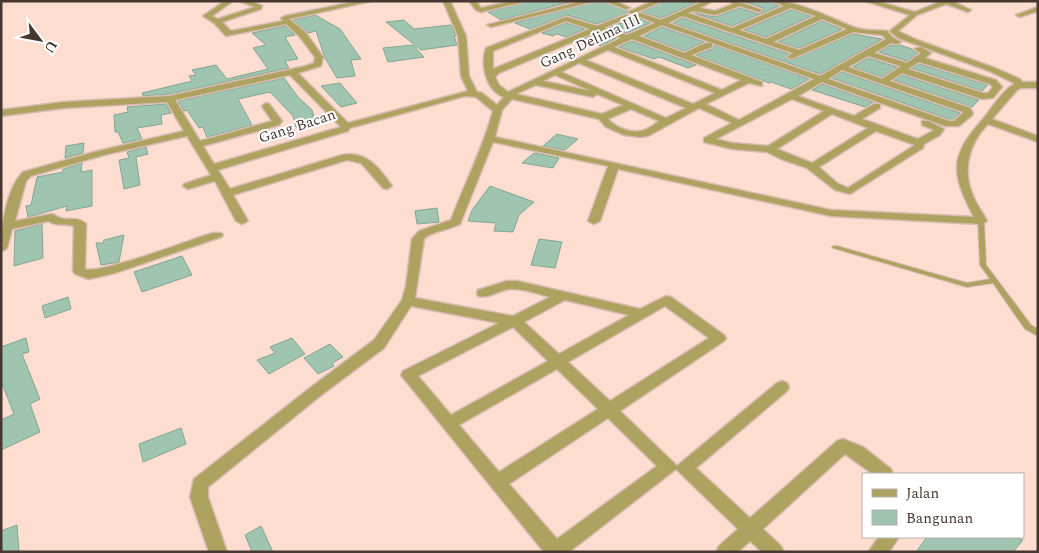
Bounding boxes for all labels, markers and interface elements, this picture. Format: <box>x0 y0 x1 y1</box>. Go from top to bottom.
street label: Gang Delima III <box>536 8 644 75</box>
north arrow <box>15 15 65 65</box>
text: U <box>38 36 63 57</box>
street label: Gang Bacan <box>256 103 339 150</box>
legend <box>862 473 1024 538</box>
text: Jalan <box>906 482 939 505</box>
text: Bangunan <box>906 507 973 530</box>

